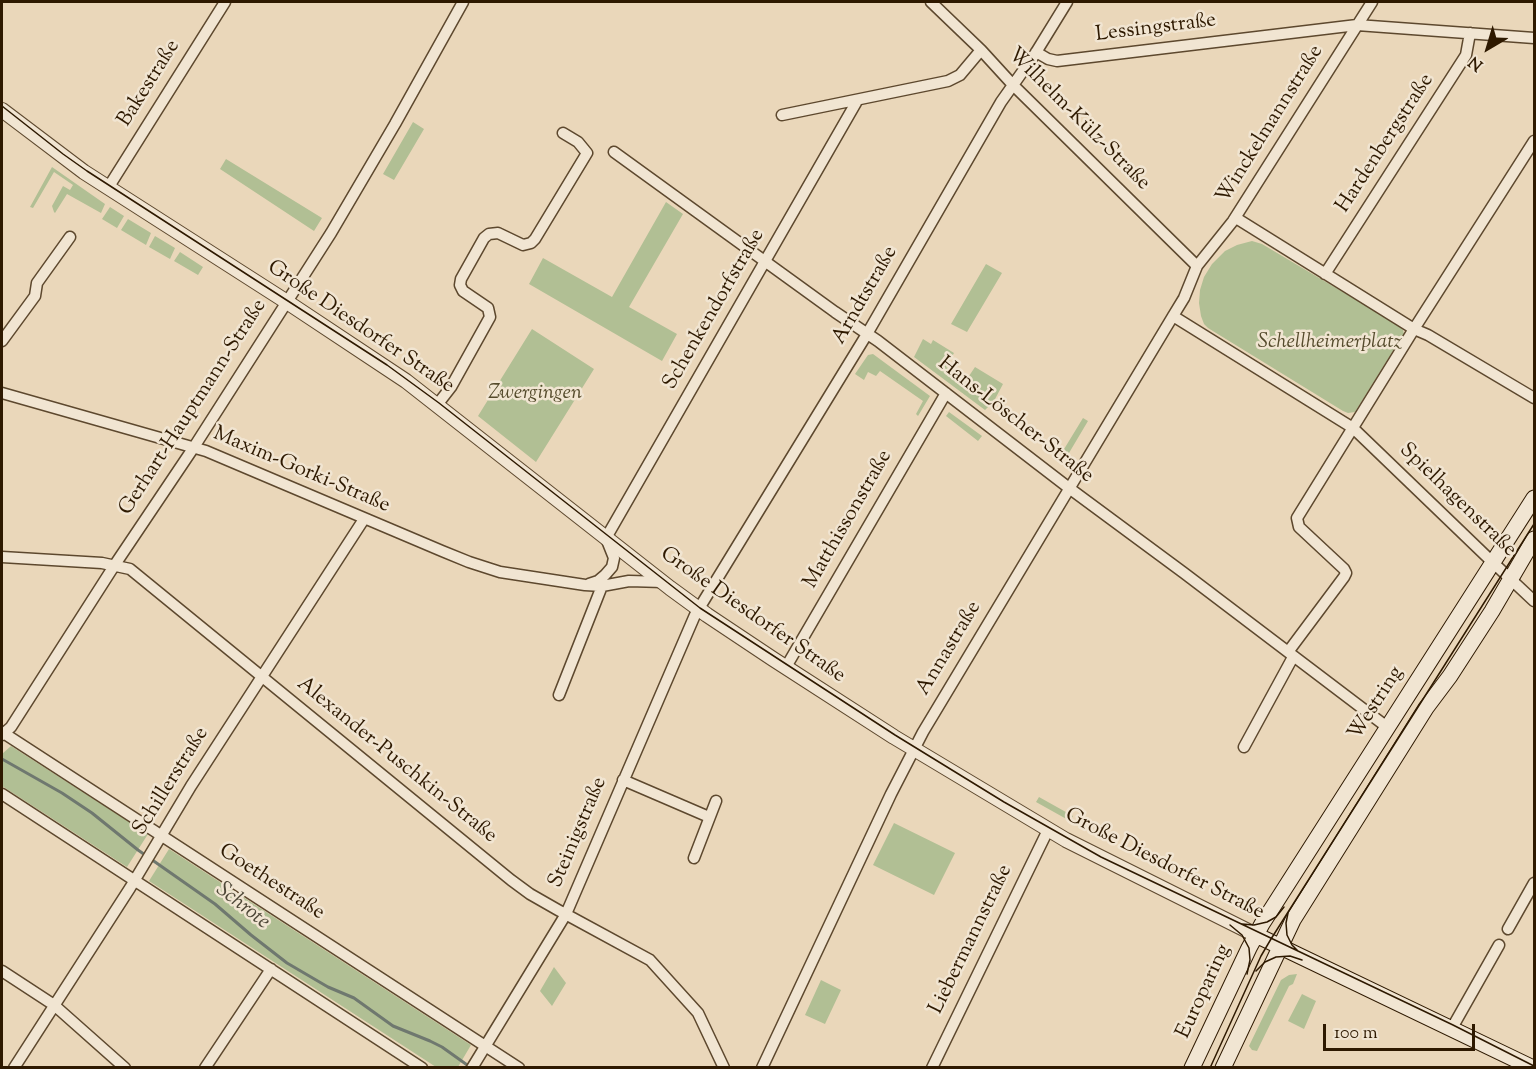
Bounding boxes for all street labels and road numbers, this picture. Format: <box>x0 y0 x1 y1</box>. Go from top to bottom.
street label: Lessingstraße <box>1094 9 1218 49</box>
street label: Bakestraße <box>113 36 187 132</box>
street label: Winckelmannstraße <box>1212 41 1330 209</box>
street label: Wilhelm-Külz-Straße <box>1001 43 1155 197</box>
street label: Hardenbergstraße <box>1332 70 1440 218</box>
street label: Schenkendorfstraße <box>659 225 771 395</box>
street label: Arndtstraße <box>828 242 904 350</box>
street label: Große Diesdorfer Straße <box>262 256 458 400</box>
street label: Gerhart-Hauptmann-Straße <box>115 295 273 521</box>
street label: Hans-Löscher-Straße <box>932 352 1098 490</box>
street label: Maxim-Gorki-Straße <box>209 422 393 520</box>
street label: Spielhagenstraße <box>1393 439 1521 563</box>
street label: Matthissonstraße <box>799 446 899 594</box>
street label: Große Diesdorfer Straße <box>654 542 850 690</box>
street label: Annastraße <box>912 597 988 701</box>
street label: Westring <box>1344 662 1410 746</box>
street label: Alexander-Puschkin-Straße <box>291 672 501 850</box>
street label: Schillerstraße <box>129 723 215 841</box>
street label: Steinigstraße <box>544 774 614 892</box>
street label: Große Diesdorfer Straße <box>1060 804 1268 926</box>
street label: Goethestraße <box>213 839 329 927</box>
street label: Liebermannstraße <box>925 861 1019 1019</box>
street label: Europaring <box>1172 941 1238 1043</box>

